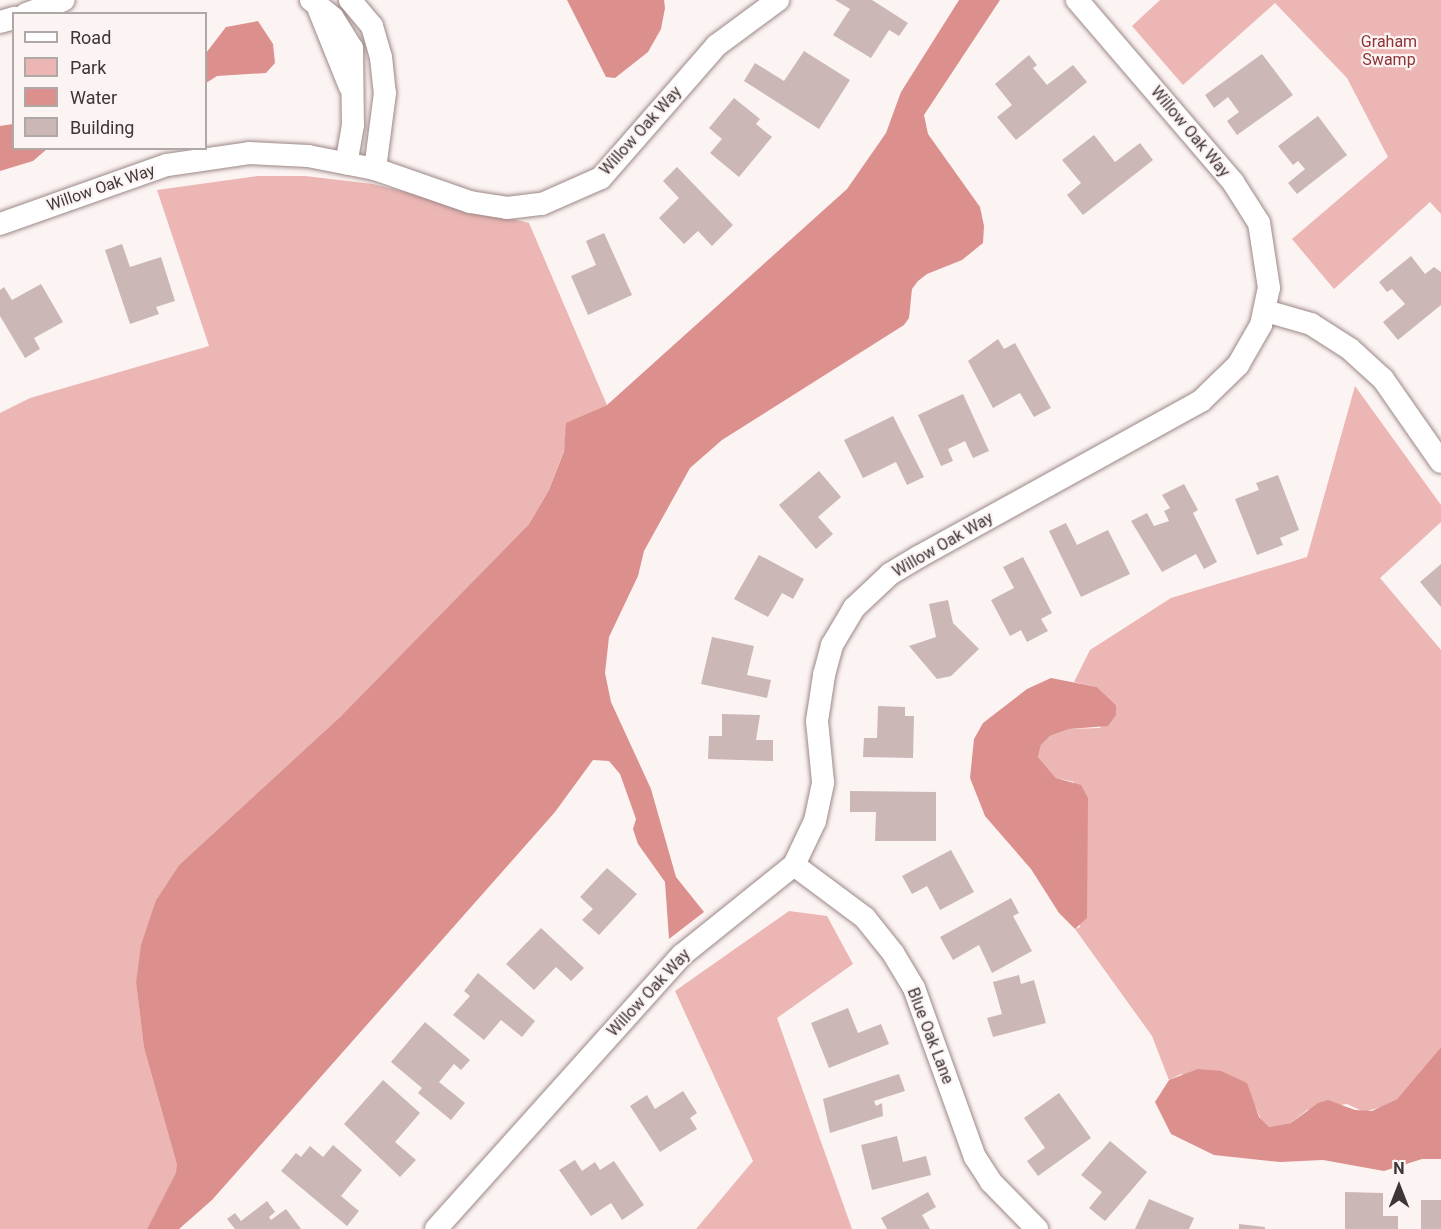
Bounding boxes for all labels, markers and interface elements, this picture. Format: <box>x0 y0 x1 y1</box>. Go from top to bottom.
legend <box>12 12 207 150</box>
text: Road <box>70 27 111 48</box>
park label: Graham Swamp <box>1361 32 1417 70</box>
text: Park <box>70 57 106 78</box>
street label: Willow Oak Way <box>596 83 686 179</box>
street label: Willow Oak Way <box>1146 83 1234 181</box>
text: Water <box>70 87 117 108</box>
text: Building <box>70 117 134 138</box>
street label: Willow Oak Way <box>45 161 157 215</box>
street label: Willow Oak Way <box>889 508 997 582</box>
street label: Willow Oak Way <box>603 945 695 1041</box>
street label: Blue Oak Lane <box>903 985 957 1087</box>
north arrow <box>1369 1157 1429 1217</box>
text: N <box>1393 1159 1405 1178</box>

